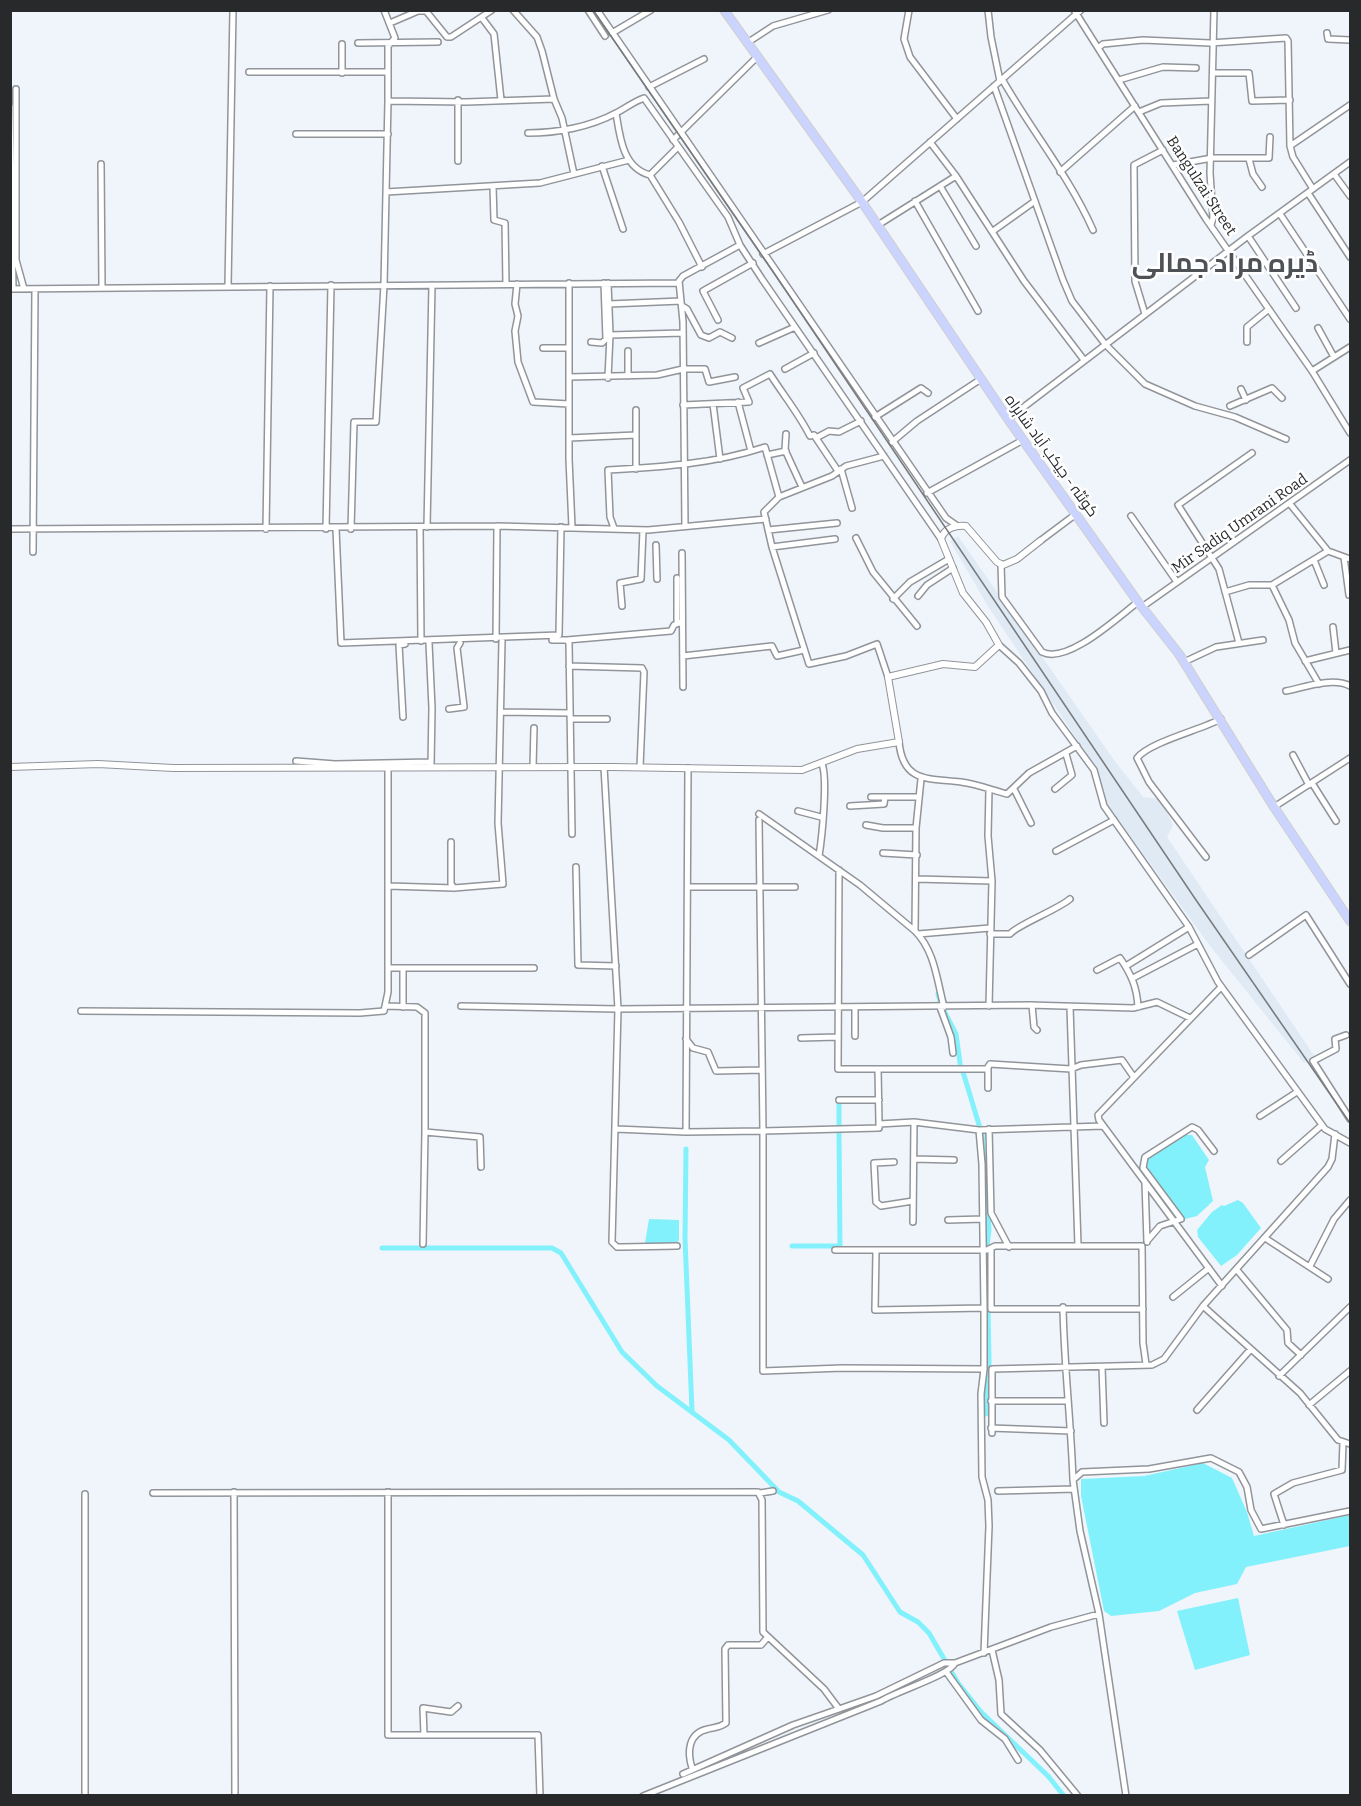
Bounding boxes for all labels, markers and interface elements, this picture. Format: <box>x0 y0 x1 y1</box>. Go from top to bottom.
street label: Bangulzai Street <box>1162 133 1240 239</box>
district label: ڈیرہ مراد جمالی <box>1132 248 1318 280</box>
street label: کوئٹہ - جیکب آباد شاہراہ <box>1001 391 1101 521</box>
street label: Mir Sadiq Umrani Road <box>1169 470 1311 578</box>

